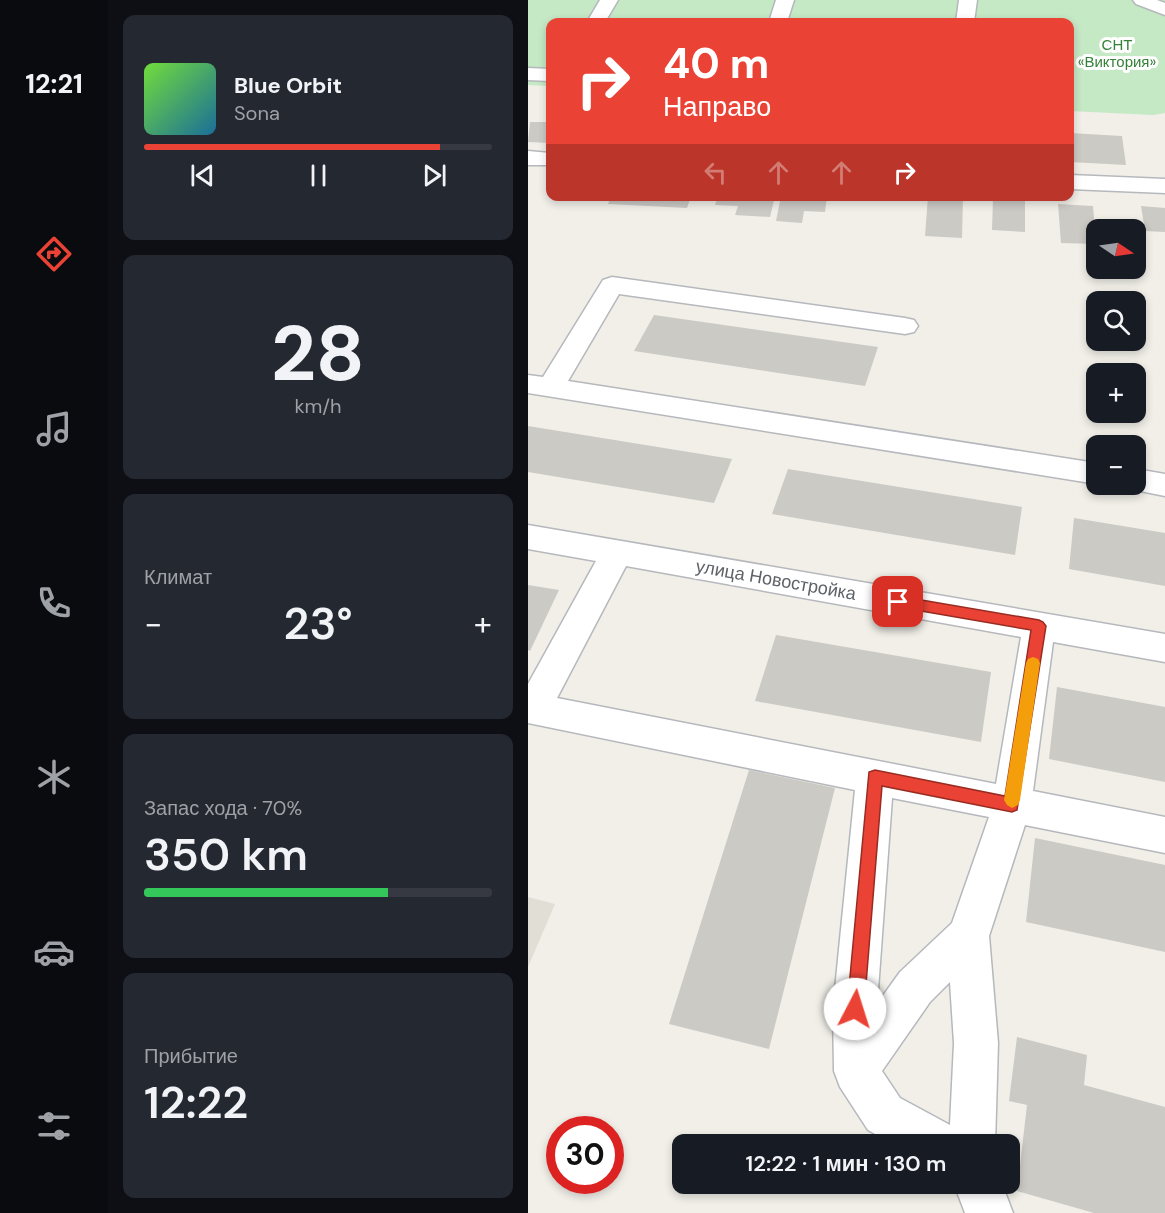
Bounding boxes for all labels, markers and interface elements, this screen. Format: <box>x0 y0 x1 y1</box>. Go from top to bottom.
park label: СНТ «Виктория» <box>1078 35 1156 72</box>
text: 40 m <box>663 36 769 91</box>
icon: right <box>564 42 642 120</box>
text: 12:21 <box>25 66 83 101</box>
text: Blue Orbit <box>234 71 342 100</box>
text: Направо <box>663 89 771 124</box>
text: Sona <box>234 100 280 126</box>
icon: left <box>699 156 732 189</box>
icon: ahead <box>762 156 795 189</box>
icon: ahead <box>825 156 858 189</box>
icon: right <box>888 156 921 189</box>
icon: previous <box>186 159 219 192</box>
icon: pause <box>302 159 335 192</box>
icon: next <box>418 159 451 192</box>
north arrow <box>1086 219 1146 279</box>
map controls <box>1086 219 1146 495</box>
icon: directions <box>33 233 75 275</box>
button: search <box>1086 291 1146 351</box>
text: 28 <box>271 303 365 404</box>
button: + <box>1086 363 1146 423</box>
text: km/h <box>294 393 342 419</box>
icon: music <box>33 408 75 450</box>
button: − <box>1086 435 1146 495</box>
street label: улица Новостройка <box>694 554 859 606</box>
text: Климат <box>144 564 212 590</box>
pin <box>872 576 923 627</box>
icon: phone <box>33 582 75 624</box>
icon: arrive <box>881 585 914 618</box>
text: 23° <box>284 594 353 653</box>
text: − <box>144 602 162 645</box>
text: + <box>474 602 492 645</box>
icon: climate <box>33 756 75 798</box>
text: Запас хода · 70% <box>144 795 302 821</box>
text: 350 km <box>144 825 308 884</box>
icon: car <box>33 931 75 973</box>
position arrow <box>823 977 887 1041</box>
text: Прибытие <box>144 1043 238 1069</box>
text: 12:22 <box>144 1073 248 1132</box>
icon: filters <box>33 1105 75 1147</box>
speed limit sign: 30 <box>546 1116 624 1194</box>
text: 12:22 · 1 мин · 130 m <box>746 1149 946 1178</box>

